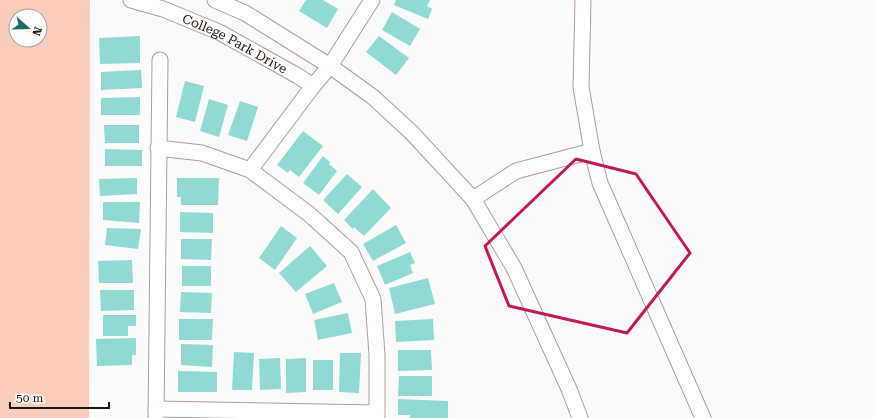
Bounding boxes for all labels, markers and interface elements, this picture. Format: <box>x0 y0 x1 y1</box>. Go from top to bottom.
north arrow <box>8 8 48 48</box>
street label: College Park Drive <box>180 11 290 77</box>
text: N <box>29 25 44 38</box>
scale bar <box>10 384 109 410</box>
text: 50 m <box>16 391 43 405</box>

